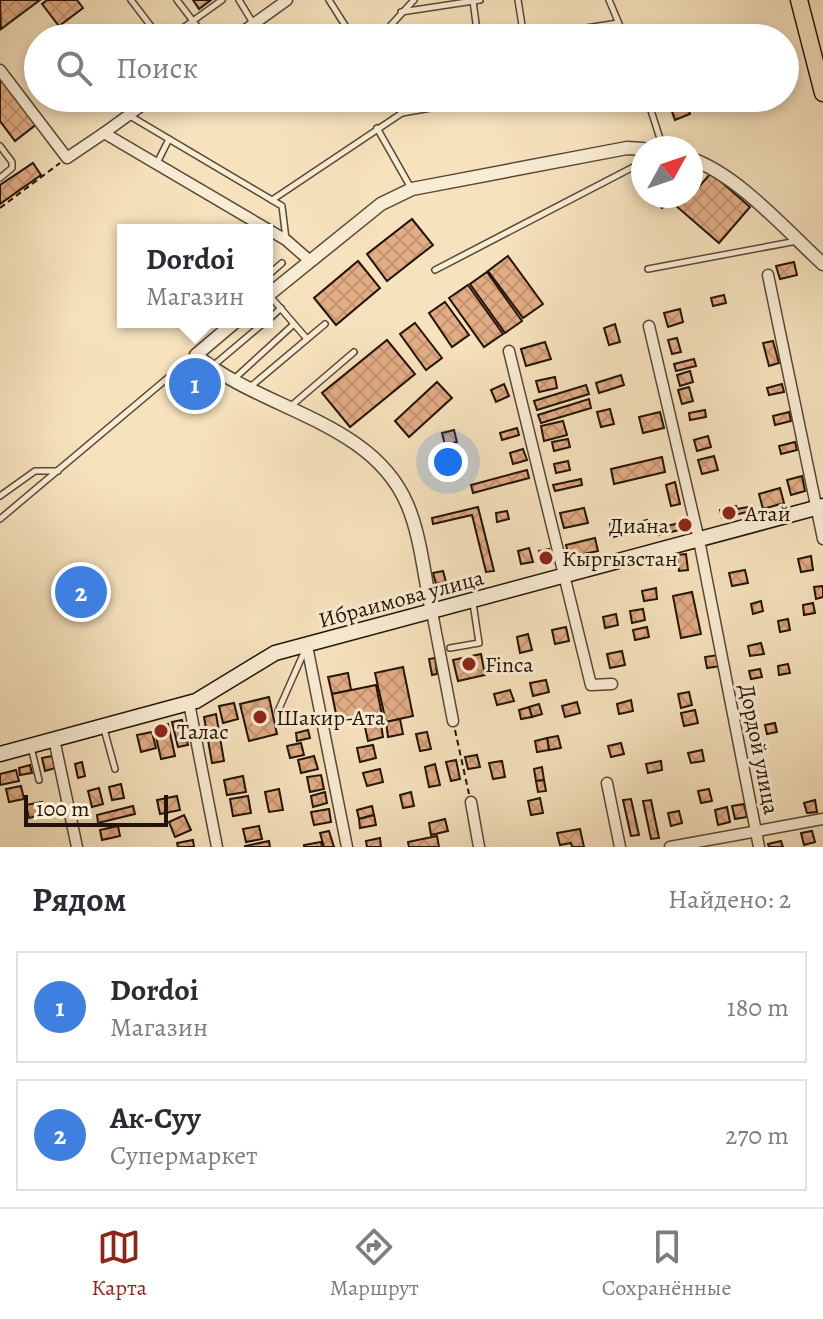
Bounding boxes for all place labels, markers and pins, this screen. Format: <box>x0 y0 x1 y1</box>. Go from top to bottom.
pin: 1 <box>169 354 221 414</box>
place label: Атай <box>744 499 791 529</box>
marker: Атай <box>720 504 738 522</box>
place label: Диана <box>609 511 670 541</box>
marker: Диана <box>676 516 694 534</box>
place label: Кыргызстан <box>562 544 678 574</box>
marker: Кыргызстан <box>537 549 555 567</box>
pin: 2 <box>55 562 107 622</box>
place label: Finca <box>485 650 534 680</box>
marker: Finca <box>460 655 478 673</box>
place label: Шакир-Ата <box>276 703 386 733</box>
marker: Шакир-Ата <box>251 708 269 726</box>
place label: Талас <box>177 717 229 747</box>
marker: Талас <box>152 722 170 740</box>

